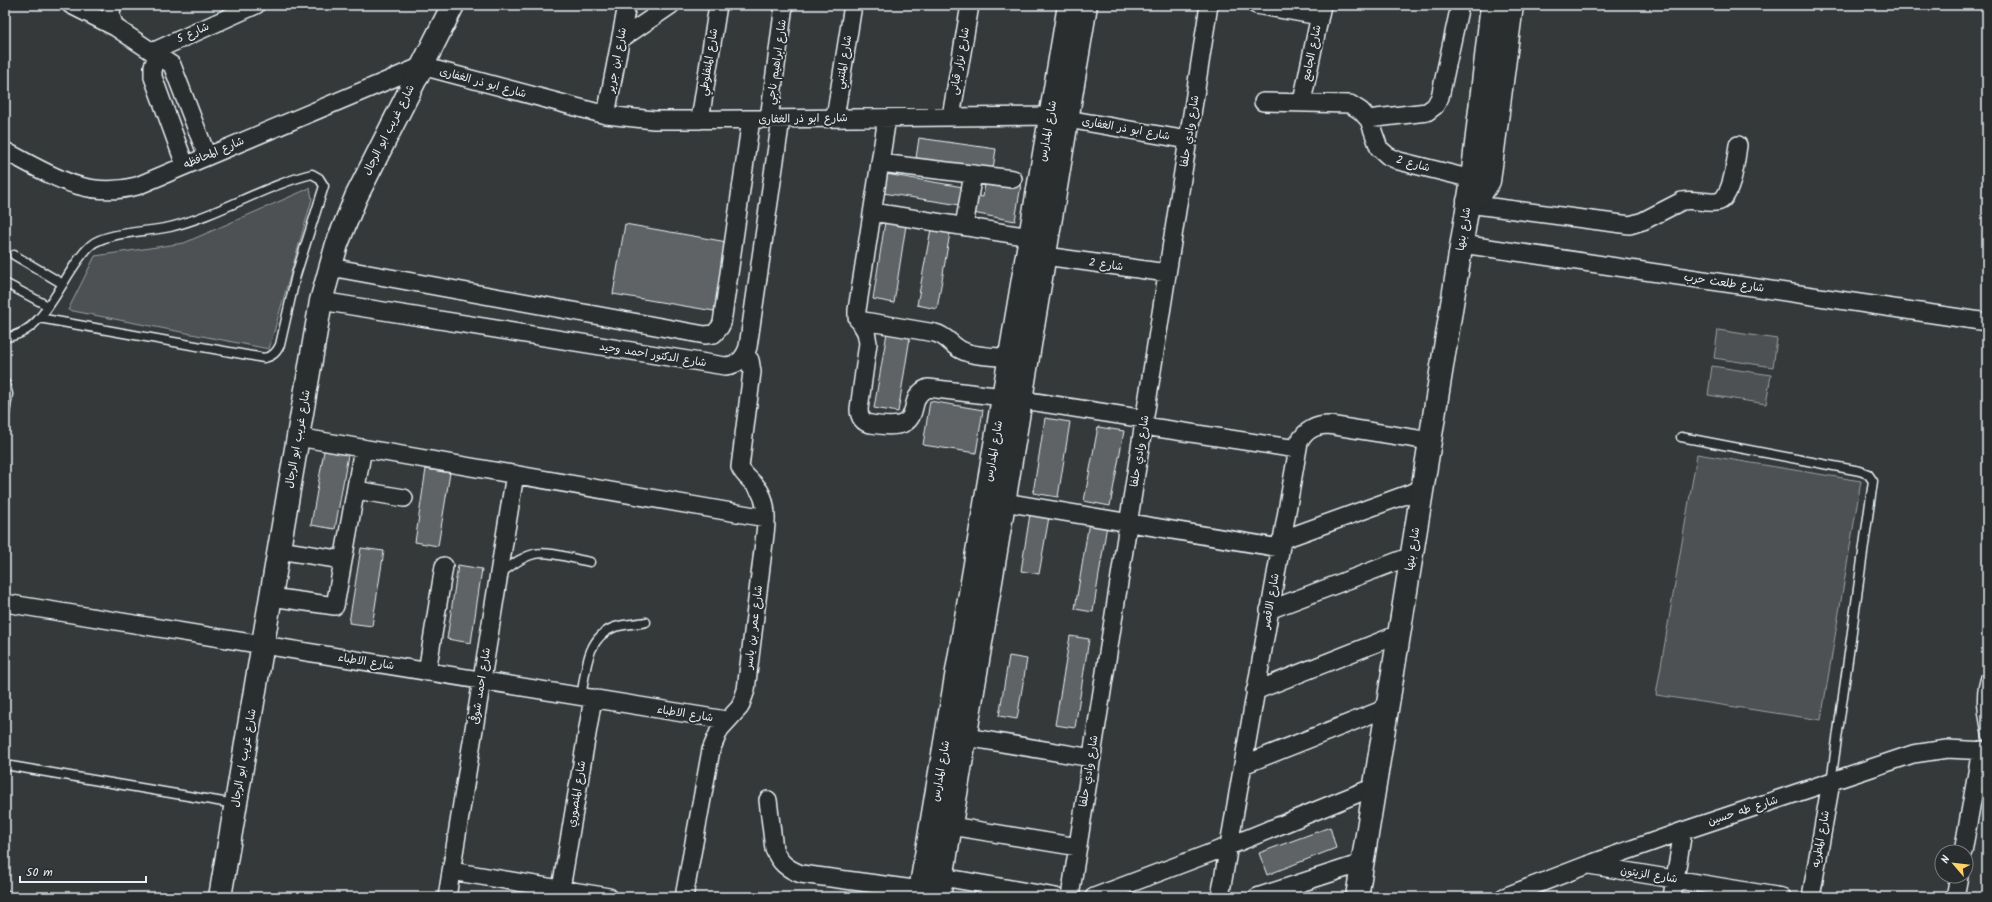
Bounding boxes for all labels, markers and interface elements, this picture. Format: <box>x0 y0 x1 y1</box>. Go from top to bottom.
street label: شارع 5 <box>174 18 212 48</box>
street label: شارع ابراهيم ناجي <box>762 18 793 106</box>
street label: شارع الجامع <box>1297 23 1327 83</box>
street label: شارع ابن جرير <box>602 26 632 95</box>
street label: شارع نزار قبانى <box>945 26 975 96</box>
street label: شارع المنفلوطي <box>695 27 724 97</box>
street label: شارع المتنبي <box>831 34 858 91</box>
street label: شارع ابو ذر الغفارى <box>438 63 528 103</box>
street label: شارع غريب ابو الرجال <box>358 81 420 179</box>
street label: شارع وادي حلفا <box>1175 94 1205 168</box>
street label: شارع المدارس <box>1034 99 1062 163</box>
street label: شارع ابو ذر الغفارى <box>758 109 848 129</box>
street label: شارع ابو ذر الغفارى <box>1080 112 1172 146</box>
street label: شارع المحافظه <box>181 132 247 174</box>
street label: شارع 2 <box>1394 151 1432 177</box>
street label: شارع بنها <box>1452 206 1476 252</box>
street label: شارع 2 <box>1088 254 1124 276</box>
street label: شارع طلعت حرب <box>1683 268 1765 298</box>
street label: شارع الدكتور احمد وحيد <box>598 338 708 372</box>
street label: شارع غريب ابو الرجال <box>280 388 316 490</box>
street label: شارع وادي حلفا <box>1125 414 1155 488</box>
street label: شارع المدارس <box>980 419 1008 483</box>
street label: شارع بنها <box>1401 526 1425 572</box>
street label: شارع الاقصر <box>1257 572 1285 631</box>
street label: شارع عمر بن ياسر <box>740 584 768 671</box>
street label: شارع احمد شوقى <box>466 646 496 726</box>
street label: شارع الاطباء <box>337 649 395 675</box>
street label: شارع الاطباء <box>656 701 714 727</box>
street label: شارع غريب ابو الرجال <box>226 707 262 809</box>
street label: شارع وادي حلفا <box>1074 734 1104 808</box>
street label: شارع المدارس <box>927 739 955 803</box>
street label: شارع المنصوري <box>563 759 591 829</box>
street label: شارع طه حسين <box>1706 791 1780 831</box>
street label: شارع المطريه <box>1807 809 1835 869</box>
north arrow <box>1934 844 1974 884</box>
text: N <box>1936 852 1956 867</box>
scale bar <box>20 858 146 884</box>
street label: شارع الزيتون <box>1619 862 1679 888</box>
text: 50 m <box>26 863 53 882</box>

